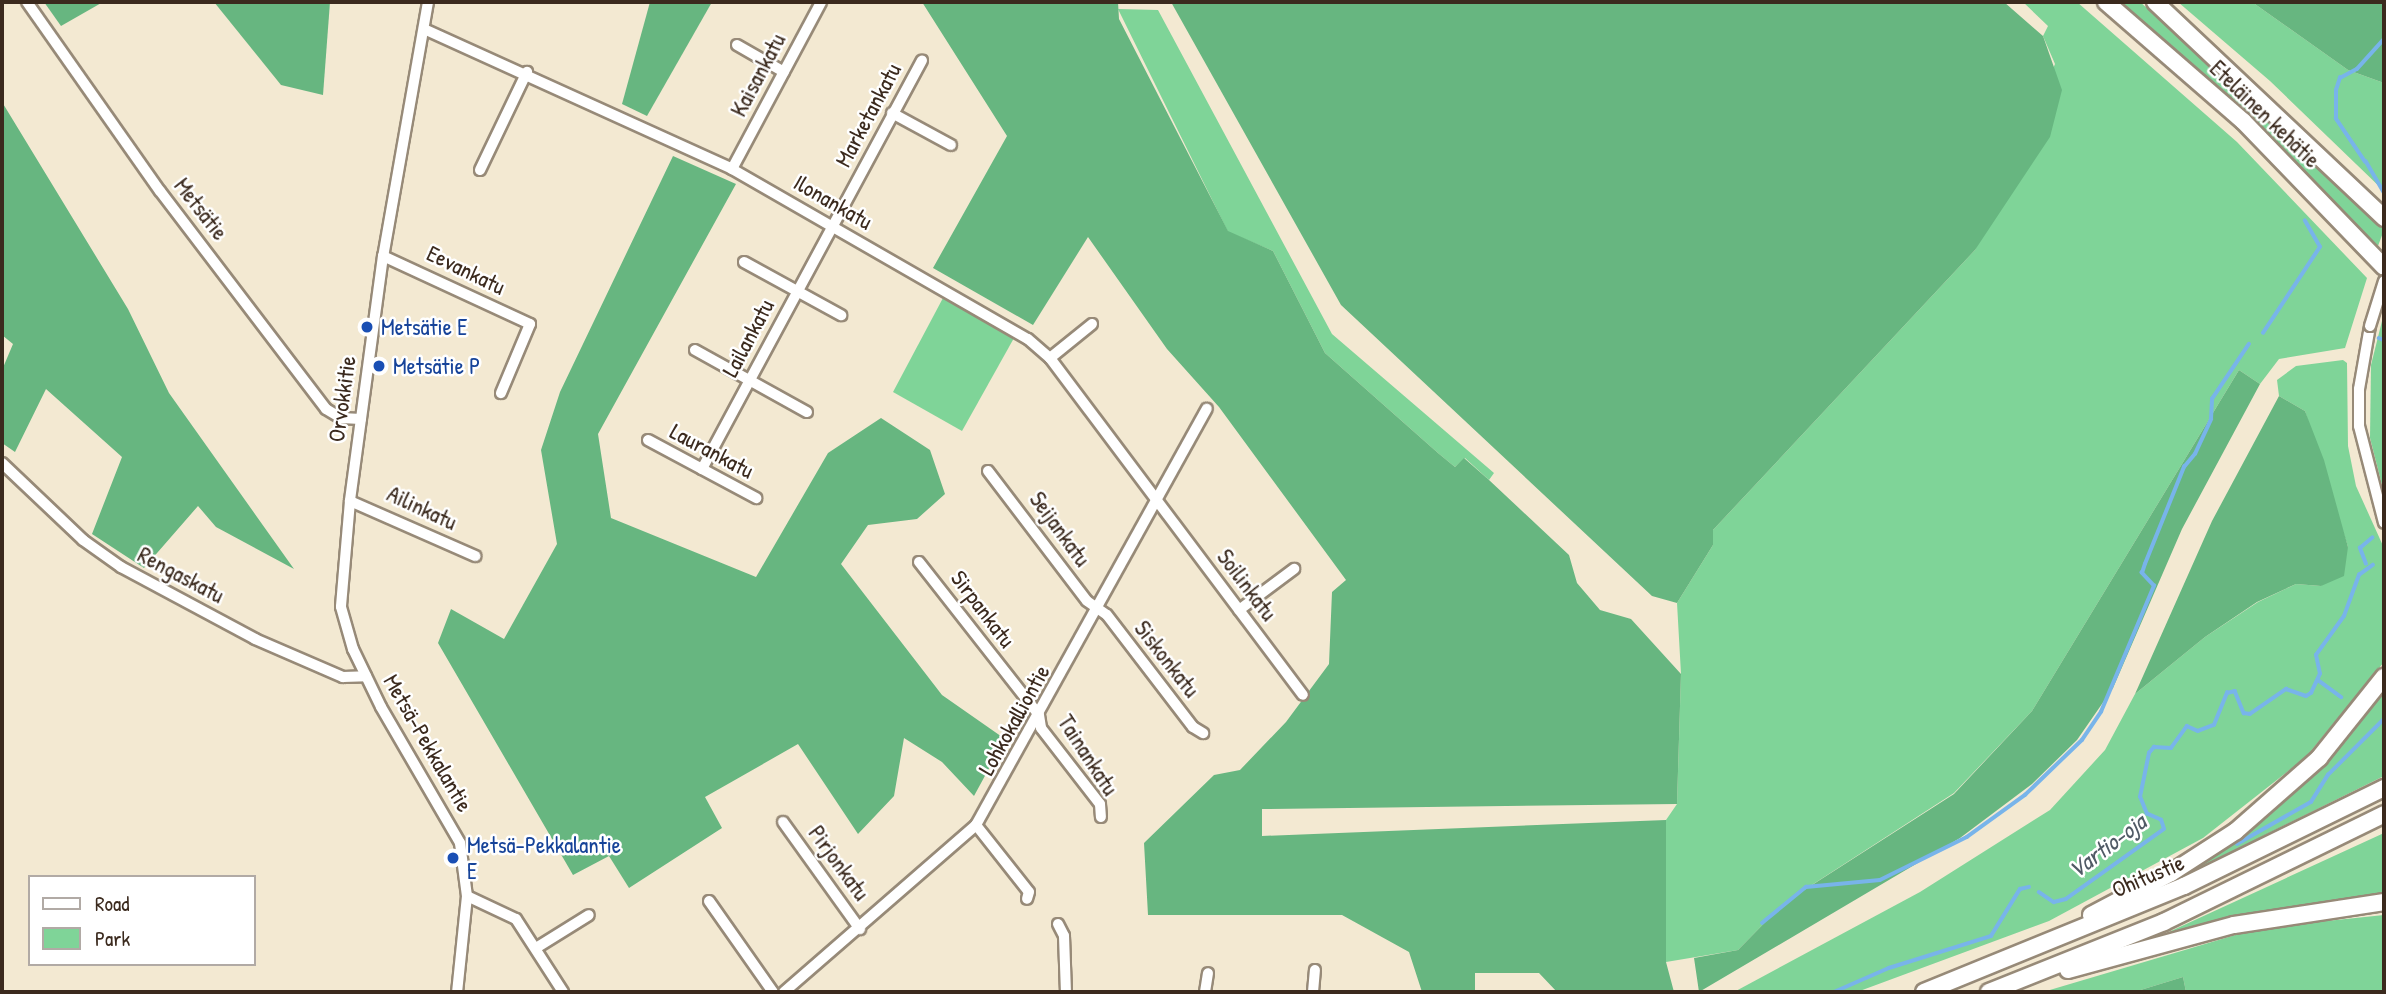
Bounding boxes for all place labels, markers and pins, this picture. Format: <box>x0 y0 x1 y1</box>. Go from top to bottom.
place label: Metsätie E <box>381 313 467 341</box>
marker: Metsätie E <box>359 319 375 335</box>
place label: Metsätie P <box>393 352 480 380</box>
marker: Metsätie P <box>371 358 387 374</box>
place label: Metsä-Pekkalantie E <box>467 831 621 885</box>
marker: Metsä-Pekkalantie E <box>445 850 461 866</box>

